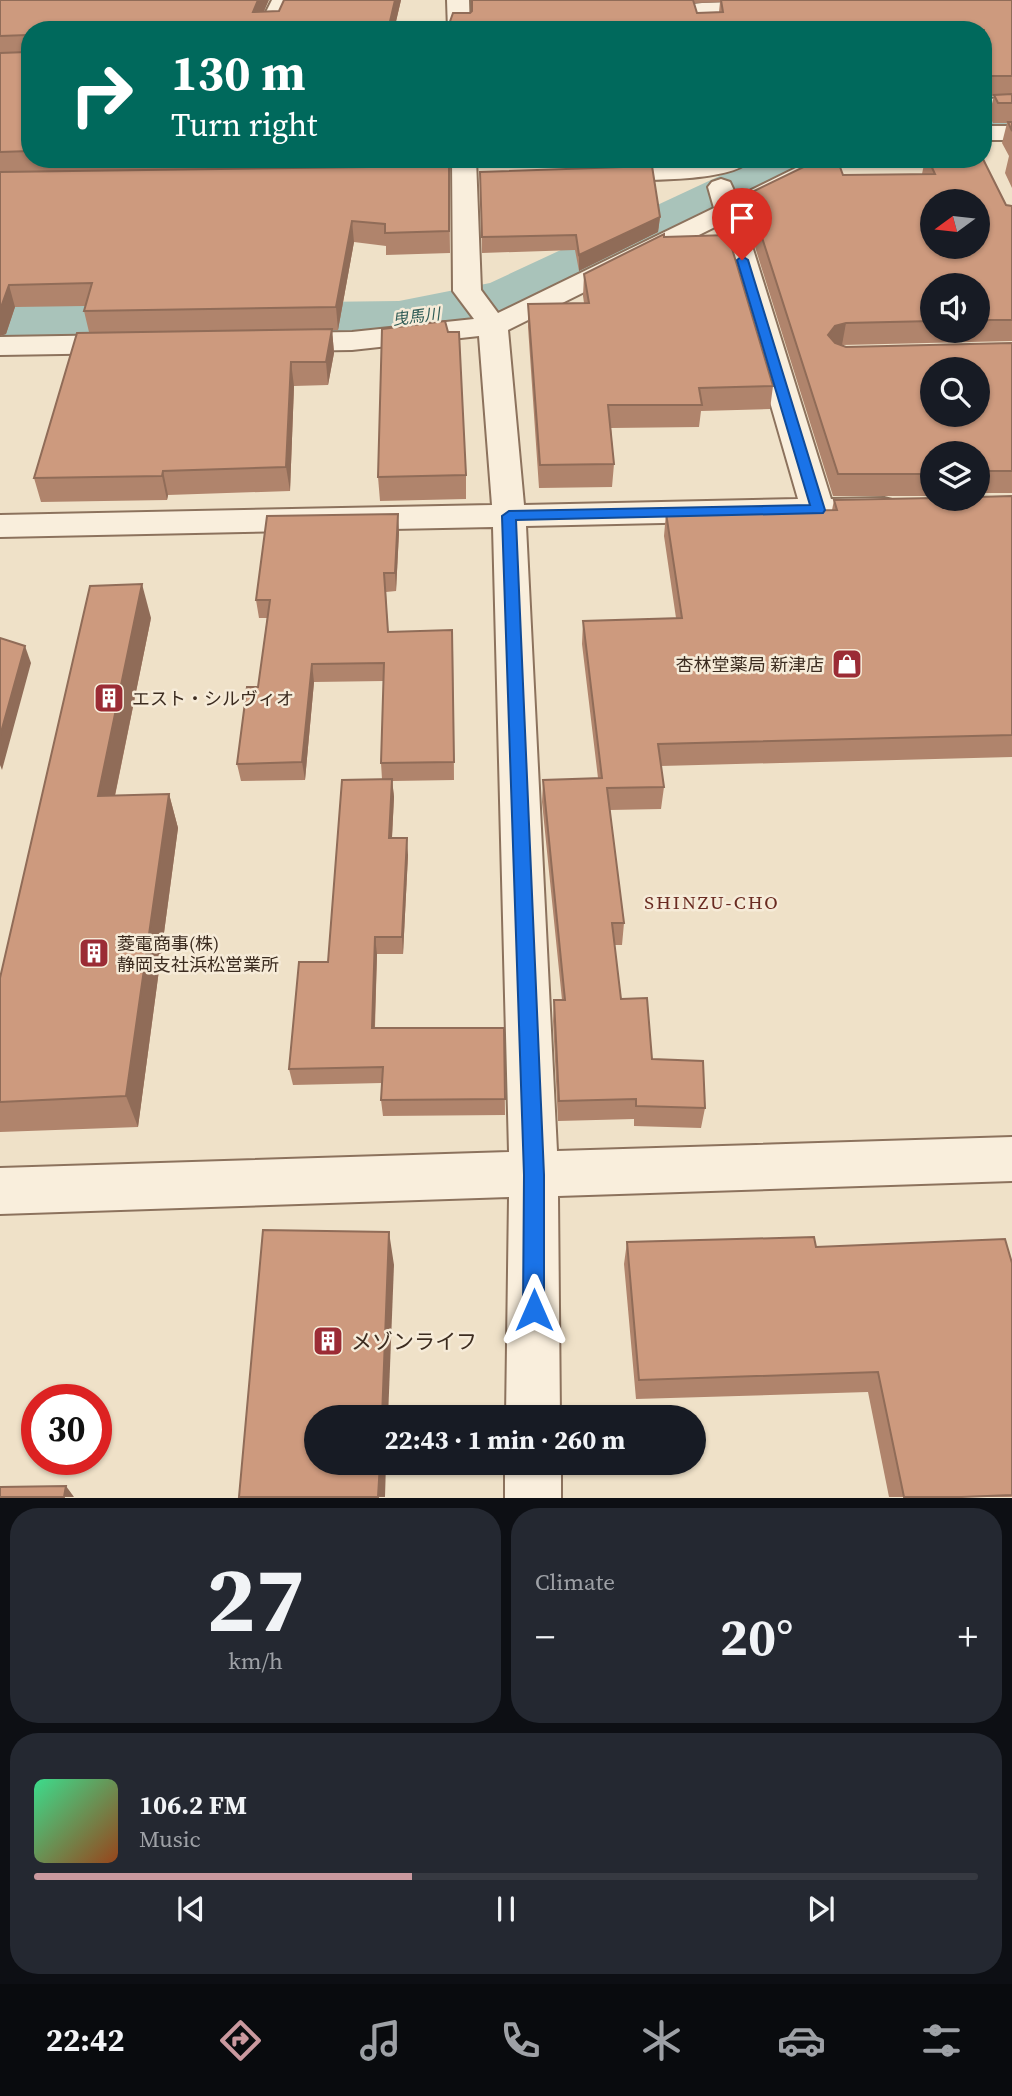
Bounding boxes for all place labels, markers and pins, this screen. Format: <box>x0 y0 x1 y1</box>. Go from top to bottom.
pin <box>712 188 772 260</box>
shop icon: 杏林堂薬局 新津店 <box>830 647 864 681</box>
place label: 杏林堂薬局 新津店 <box>676 652 824 677</box>
building icon: エスト・シルヴィオ <box>92 681 126 715</box>
place label: エスト・シルヴィオ <box>132 686 294 711</box>
place label: 菱電商事(株) 静岡支社浜松営業所 <box>117 931 279 977</box>
building icon: 菱電商事(株) 静岡支社浜松営業所 <box>77 936 111 970</box>
building icon: メゾンライフ <box>311 1324 345 1358</box>
place label: メゾンライフ <box>351 1327 477 1356</box>

